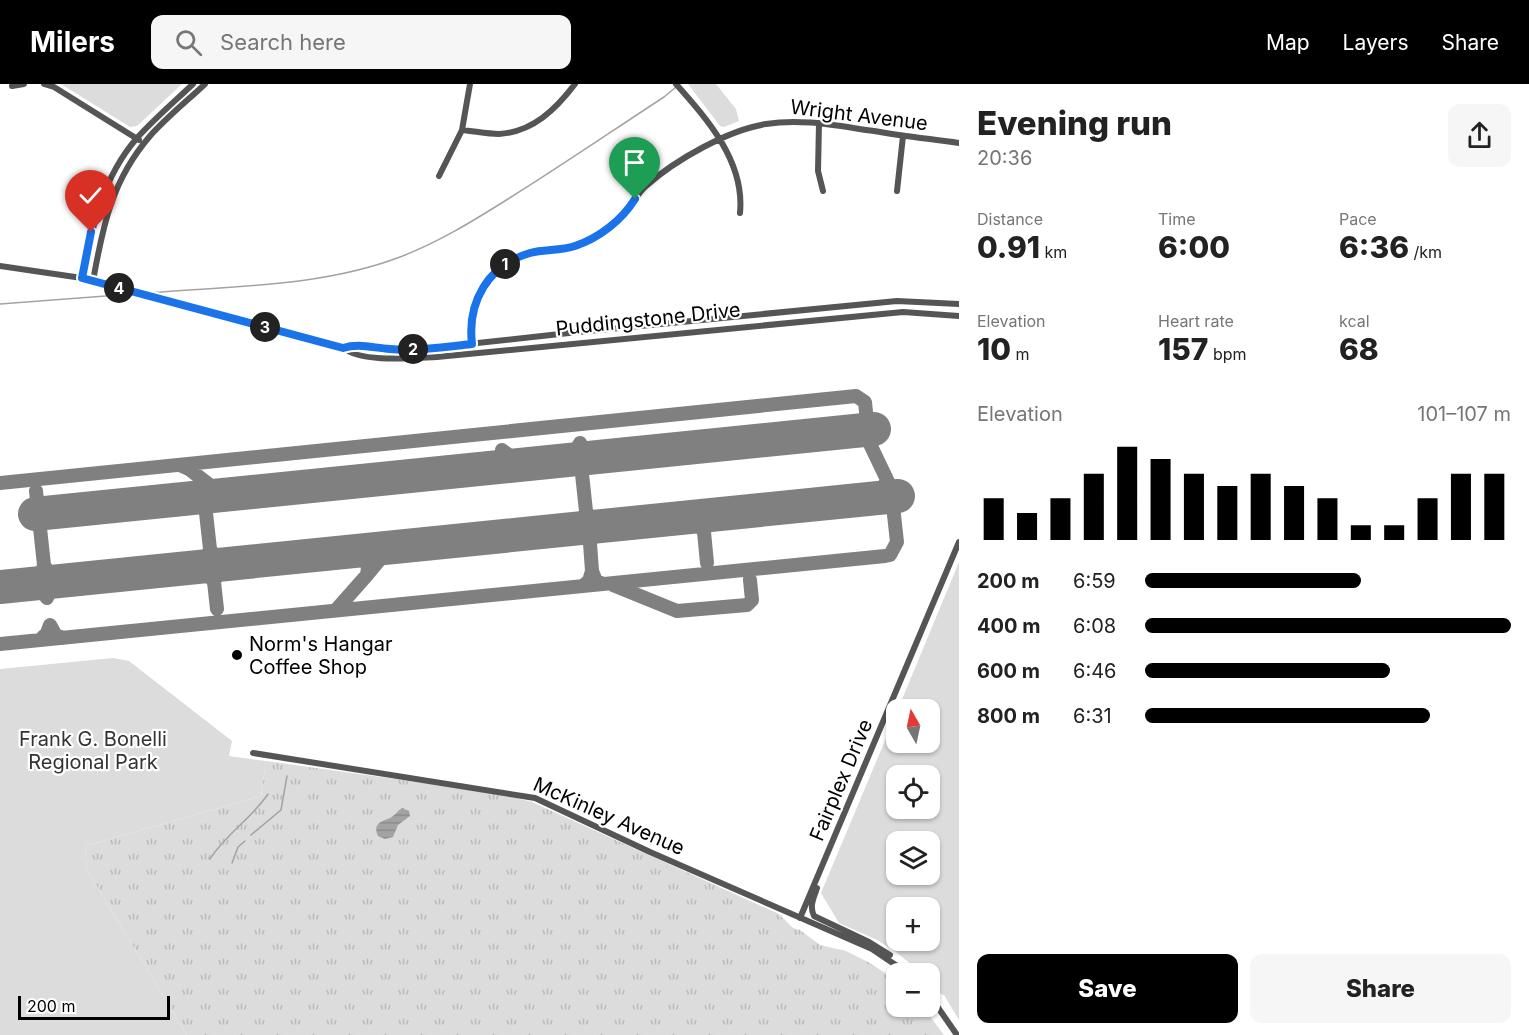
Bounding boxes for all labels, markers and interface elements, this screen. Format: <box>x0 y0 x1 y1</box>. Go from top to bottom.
search box <box>151 15 571 69</box>
text: Milers <box>30 25 115 59</box>
icon: search <box>172 26 205 59</box>
text: Search here <box>220 29 346 55</box>
text: Map <box>1266 30 1310 55</box>
text: Layers <box>1343 30 1409 55</box>
text: Share <box>1442 30 1499 55</box>
street label: Wright Avenue <box>789 95 929 135</box>
text: Evening run <box>977 103 1172 143</box>
button: share <box>1448 104 1511 167</box>
pin <box>609 137 660 199</box>
icon: arrive <box>618 146 651 179</box>
text: 20:36 <box>977 146 1032 170</box>
pin <box>65 170 116 232</box>
icon: check <box>74 179 107 212</box>
text: Distance <box>977 209 1043 229</box>
text: Time <box>1158 209 1196 229</box>
text: Pace <box>1339 209 1377 229</box>
text: 0.91 <box>977 229 1040 265</box>
text: 6:00 <box>1158 229 1230 265</box>
text: 6:36 <box>1339 229 1409 265</box>
text: km <box>1040 242 1067 262</box>
text: /km <box>1409 242 1442 262</box>
pin: 1 <box>490 249 520 279</box>
text: 1 <box>502 254 508 274</box>
pin: 4 <box>104 273 134 303</box>
text: 4 <box>114 278 124 298</box>
street label: Puddingstone Drive <box>554 297 742 341</box>
text: Elevation <box>977 311 1046 331</box>
text: Heart rate <box>1158 311 1234 331</box>
text: kcal <box>1339 311 1370 331</box>
pin: 3 <box>250 312 280 342</box>
text: 3 <box>260 317 270 337</box>
text: 10 <box>977 331 1011 367</box>
text: 157 <box>1158 331 1208 367</box>
text: 68 <box>1339 331 1379 367</box>
pin: 2 <box>398 334 428 364</box>
text: 2 <box>408 339 418 359</box>
text: m <box>1011 344 1030 364</box>
text: bpm <box>1208 344 1247 364</box>
text: Elevation <box>977 402 1063 426</box>
text: 101–107 m <box>1417 402 1511 426</box>
text: 200 m <box>977 569 1040 593</box>
text: 6:59 <box>1073 569 1116 593</box>
text: 400 m <box>977 614 1041 638</box>
text: 6:08 <box>1073 614 1116 638</box>
place label: Norm's Hangar Coffee Shop <box>249 632 393 679</box>
marker: Norm's Hangar Coffee Shop <box>230 648 244 662</box>
text: 600 m <box>977 659 1040 683</box>
text: 6:46 <box>1073 659 1117 683</box>
north arrow <box>886 699 940 753</box>
map controls <box>886 699 940 1017</box>
text: 800 m <box>977 704 1040 728</box>
text: 6:31 <box>1073 704 1112 728</box>
street label: Fairplex Drive <box>805 716 877 844</box>
park label: Frank G. Bonelli Regional Park <box>19 727 167 774</box>
button: locate <box>886 765 940 819</box>
street label: McKinley Avenue <box>530 772 688 860</box>
button: layers <box>886 831 940 885</box>
button: + <box>886 897 940 951</box>
button: Save <box>977 954 1238 1023</box>
button: Share <box>1250 954 1511 1023</box>
button: − <box>886 963 940 1017</box>
scale bar <box>18 993 170 1020</box>
text: 200 m <box>27 996 75 1016</box>

